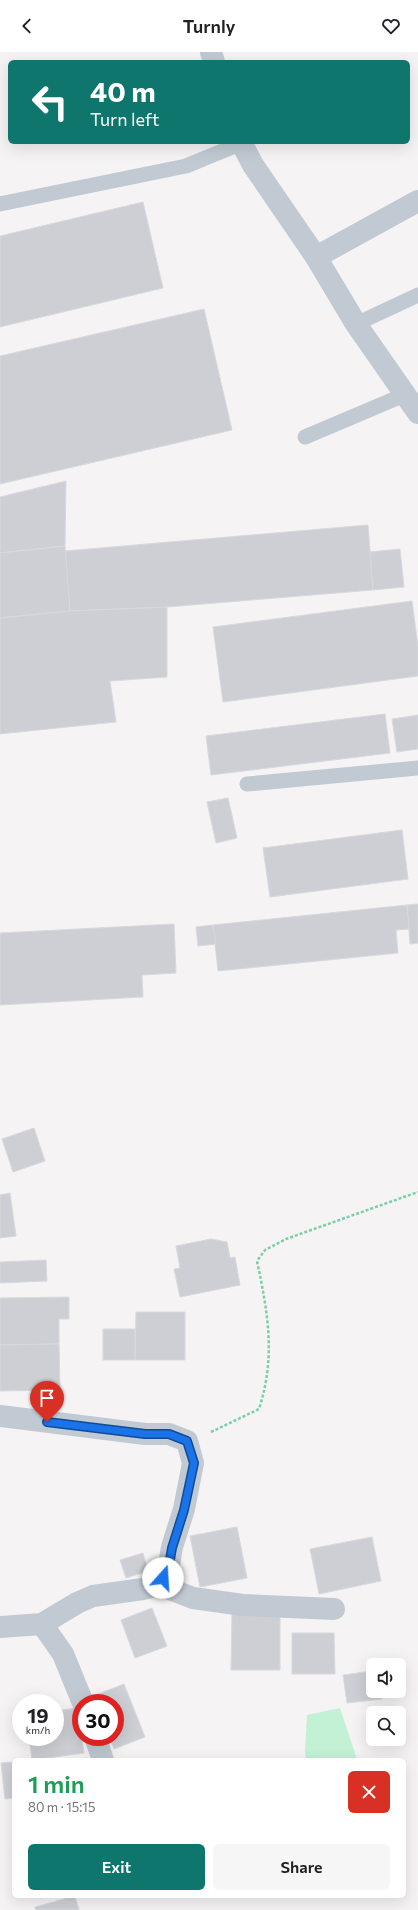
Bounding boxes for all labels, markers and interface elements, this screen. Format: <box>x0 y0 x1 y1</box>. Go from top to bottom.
icon: back <box>16 15 38 37</box>
text: Turnly <box>183 15 235 37</box>
icon: heart <box>380 15 402 37</box>
text: 40 m <box>90 74 156 108</box>
icon: left <box>24 76 76 128</box>
text: Turn left <box>90 108 159 130</box>
pin <box>30 1381 64 1422</box>
icon: arrive <box>36 1387 58 1409</box>
position arrow <box>142 1557 184 1599</box>
map controls <box>366 1658 406 1746</box>
button: sound <box>366 1658 406 1698</box>
speed limit sign: 30 <box>72 1694 124 1746</box>
text: 19 <box>27 1703 49 1727</box>
button: search <box>366 1706 406 1746</box>
text: km/h <box>26 1724 50 1736</box>
text: 1 min <box>28 1769 85 1798</box>
button: close <box>348 1771 390 1813</box>
text: 80 m · 15:15 <box>28 1799 95 1815</box>
button: Exit <box>28 1844 205 1890</box>
button: Share <box>213 1844 390 1890</box>

